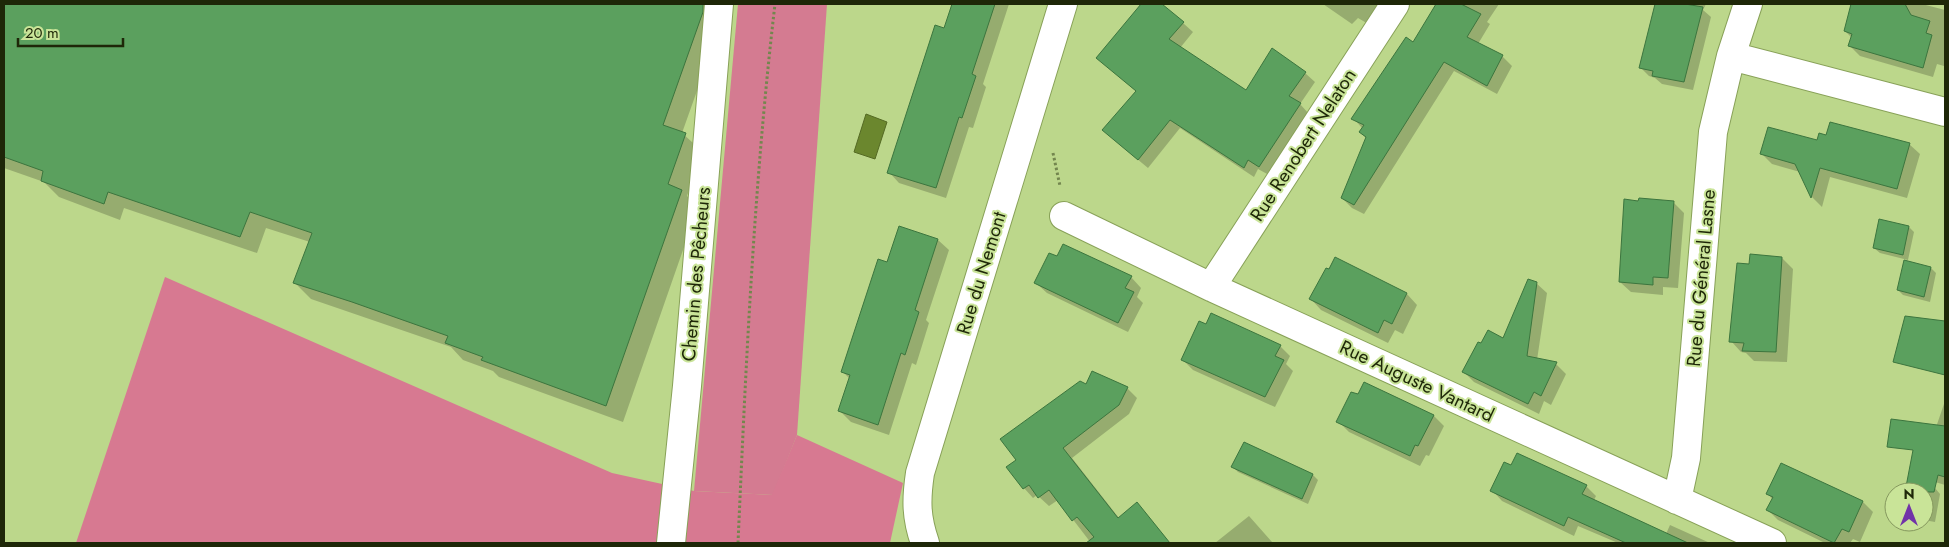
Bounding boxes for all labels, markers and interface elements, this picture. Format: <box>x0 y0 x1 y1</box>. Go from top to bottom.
scale bar <box>18 15 122 47</box>
text: 20 m <box>25 22 59 44</box>
street label: Rue Renobert Nelaton <box>1243 63 1363 227</box>
street label: Chemin des Pêcheurs <box>675 185 717 362</box>
street label: Rue du Général Lasne <box>1680 188 1722 368</box>
street label: Rue du Nemont <box>950 208 1013 338</box>
street label: Rue Auguste Vantard <box>1335 333 1499 429</box>
north arrow <box>1884 482 1934 532</box>
text: N <box>1903 484 1915 504</box>

